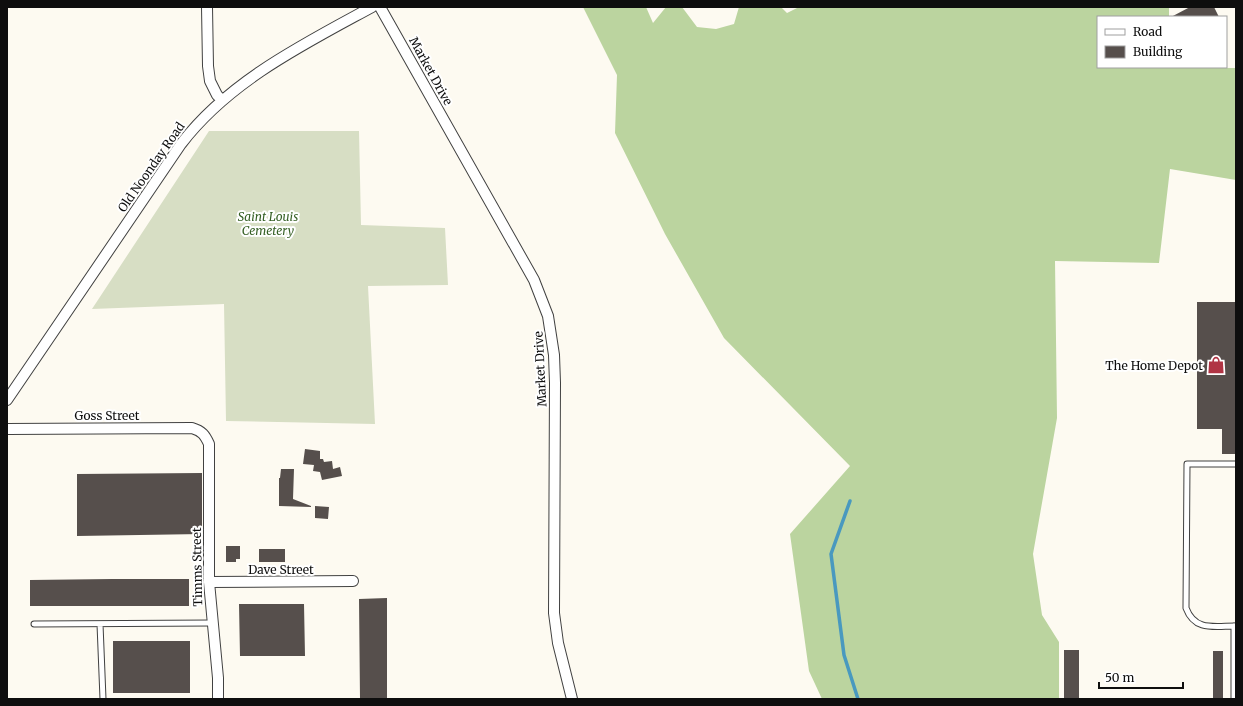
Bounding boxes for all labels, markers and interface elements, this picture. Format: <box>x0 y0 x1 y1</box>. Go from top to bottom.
legend <box>1097 16 1227 68</box>
text: Road <box>1133 24 1162 39</box>
street label: Market Drive <box>406 34 456 108</box>
text: Building <box>1133 44 1183 59</box>
street label: Old Noonday Road <box>114 119 188 215</box>
park label: Saint Louis Cemetery <box>238 209 298 238</box>
street label: Market Drive <box>531 331 549 407</box>
shop icon: The Home Depot <box>1206 355 1226 375</box>
place label: The Home Depot <box>1105 358 1203 373</box>
street label: Goss Street <box>75 408 140 423</box>
street label: Timms Street <box>189 527 205 607</box>
street label: Dave Street <box>248 562 314 577</box>
scale bar <box>1099 664 1183 690</box>
text: 50 m <box>1105 670 1134 685</box>

